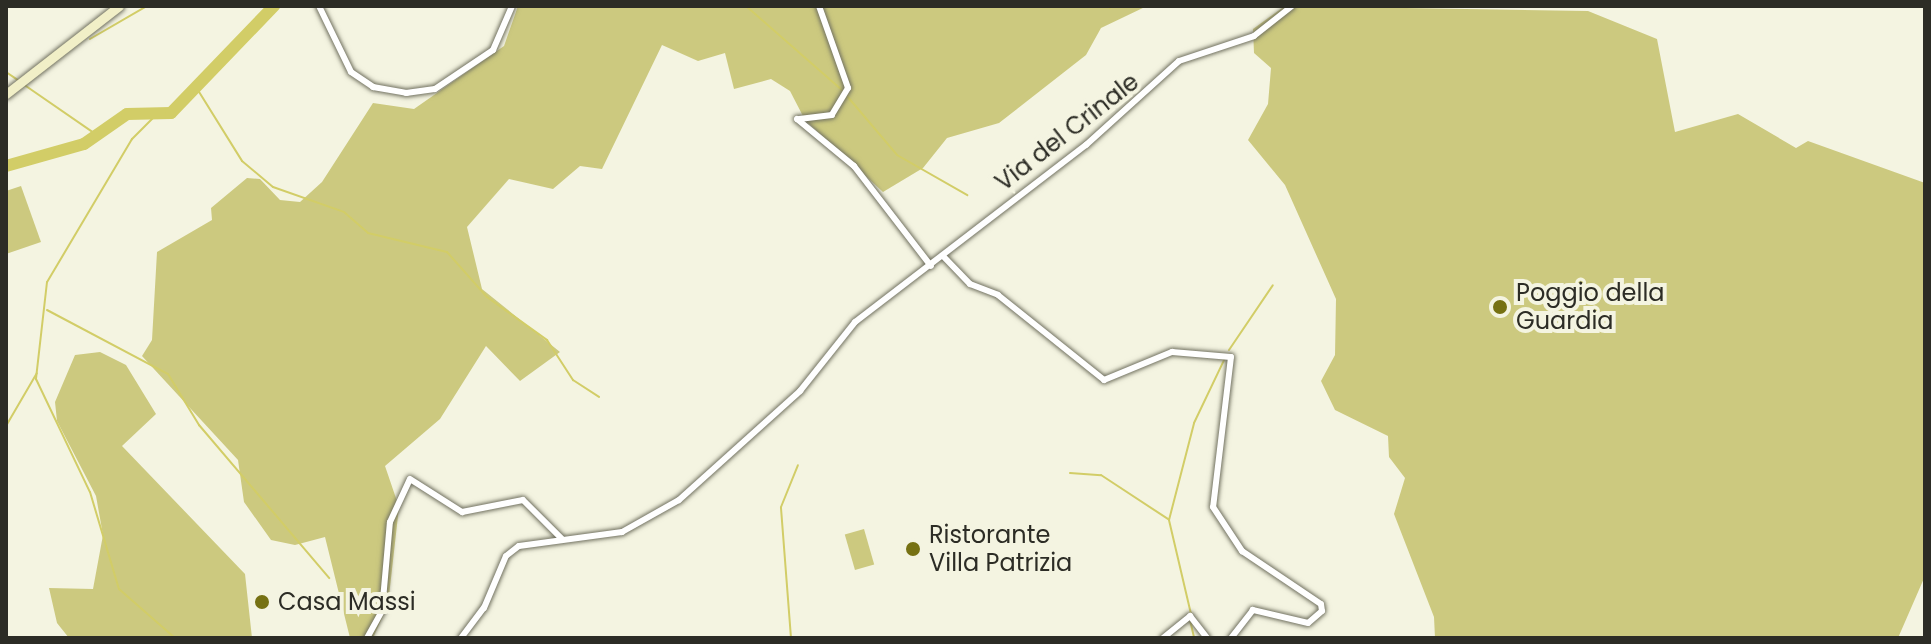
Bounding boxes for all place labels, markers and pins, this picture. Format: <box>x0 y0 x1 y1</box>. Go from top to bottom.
place label: Poggio della Guardia <box>1516 279 1665 335</box>
marker: Poggio della Guardia <box>1491 298 1509 316</box>
place label: Ristorante Villa Patrizia <box>929 521 1072 577</box>
marker: Ristorante Villa Patrizia <box>904 540 922 558</box>
place label: Casa Massi <box>278 588 416 616</box>
marker: Casa Massi <box>253 593 271 611</box>

